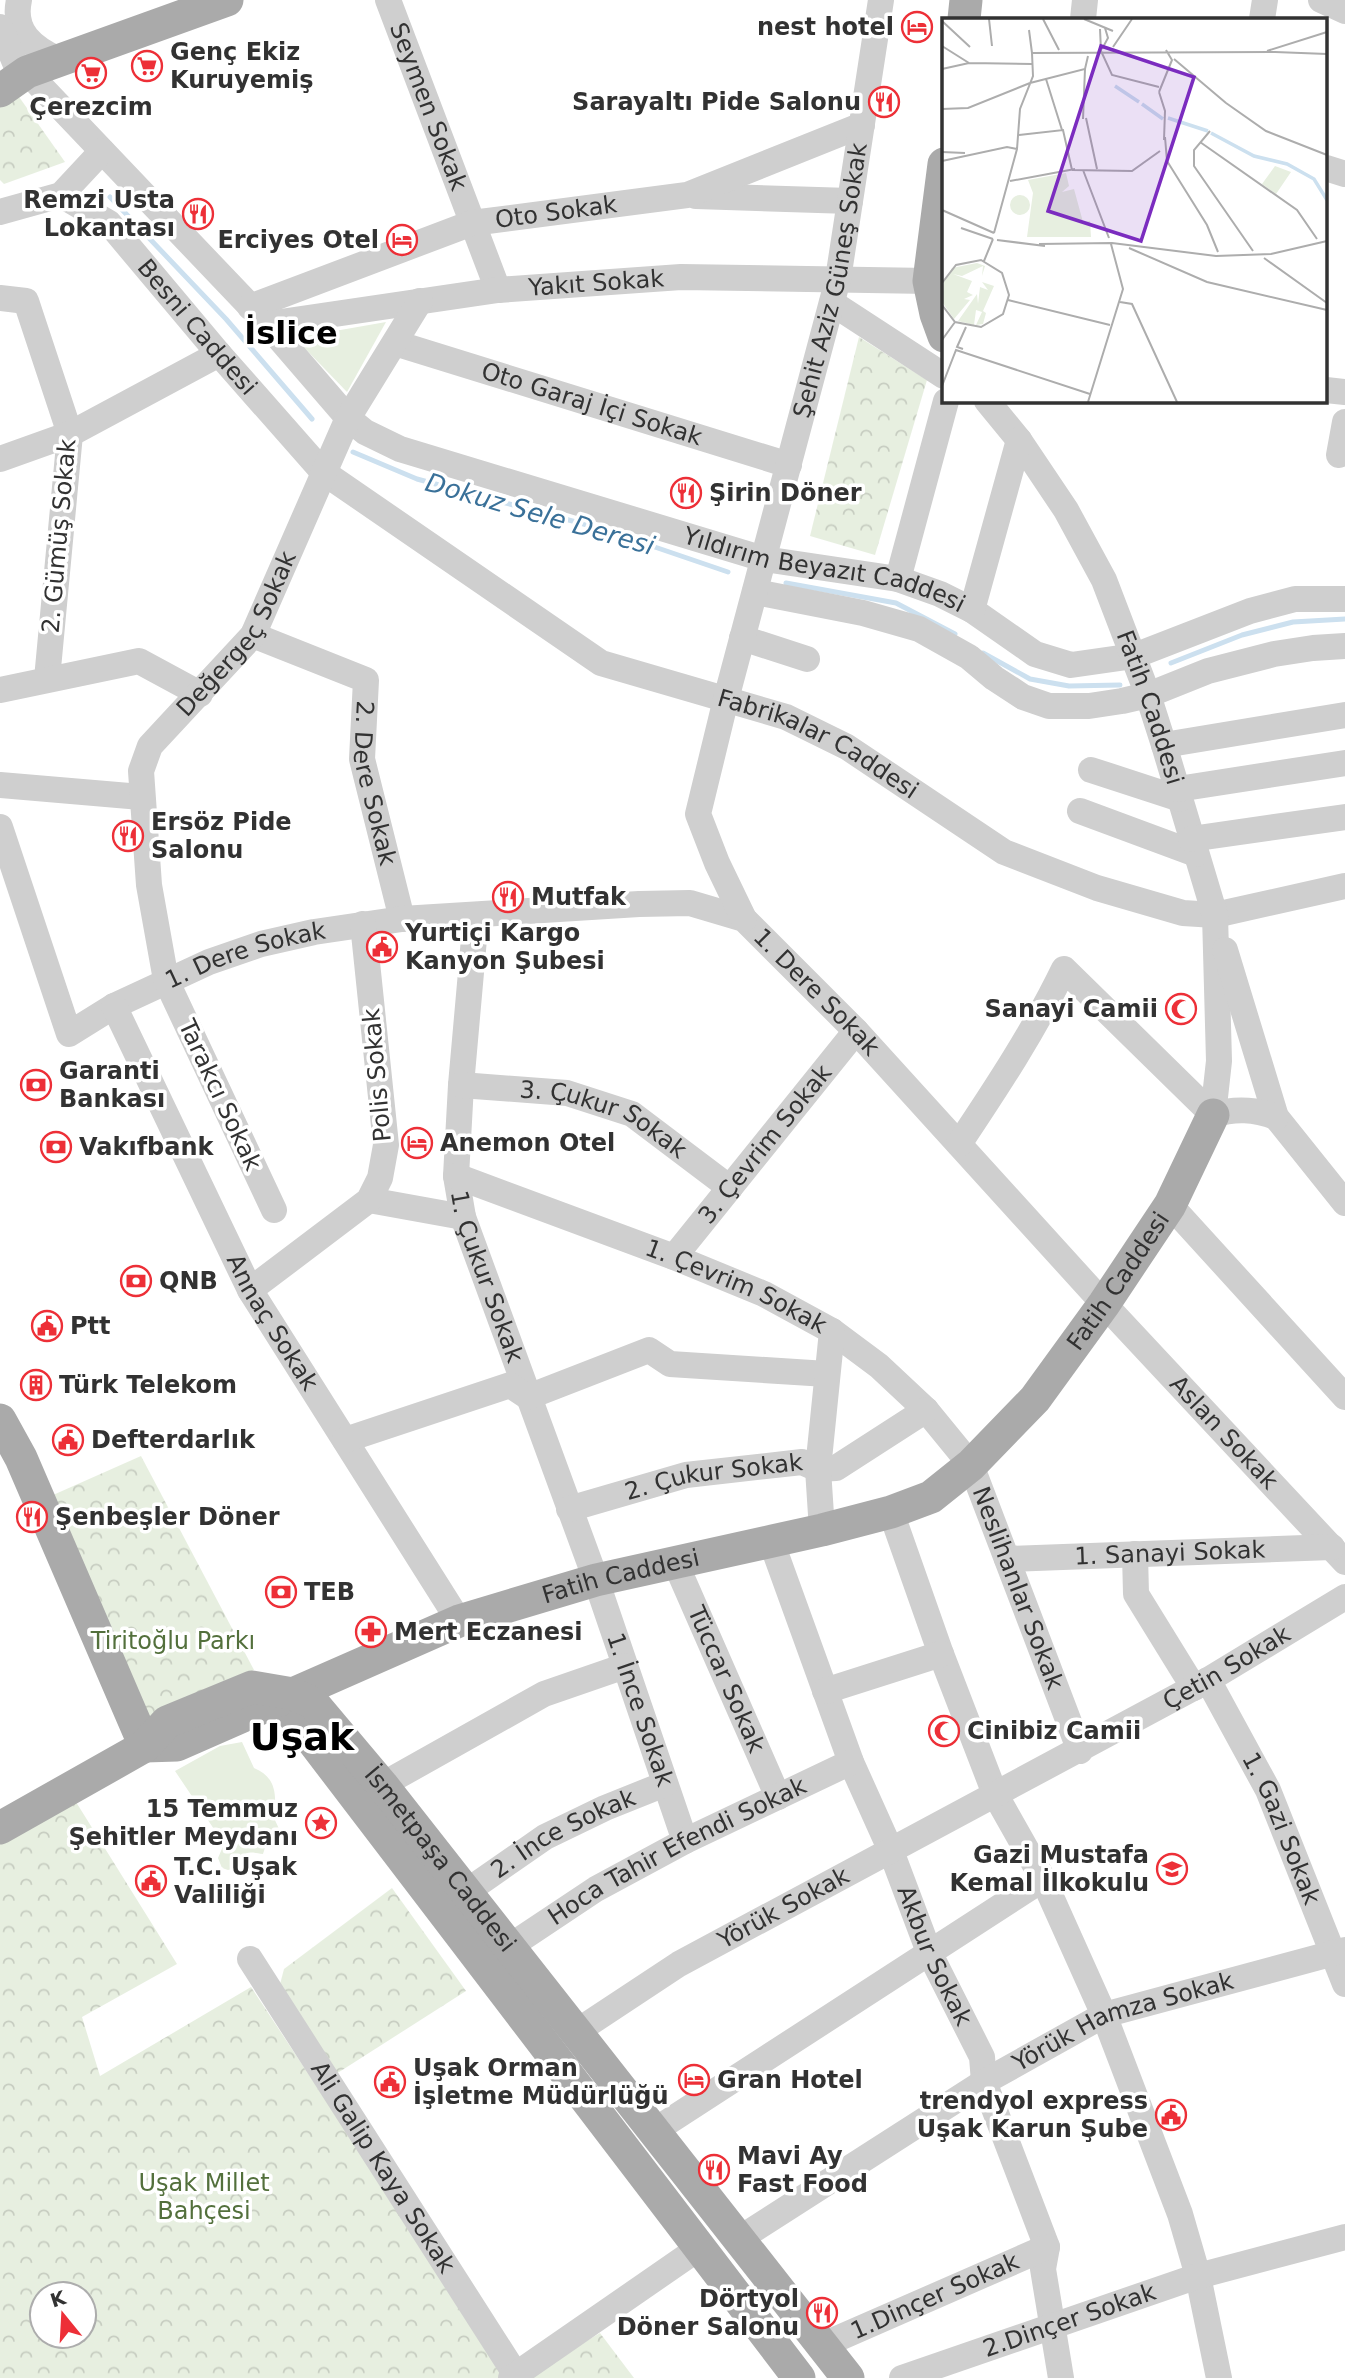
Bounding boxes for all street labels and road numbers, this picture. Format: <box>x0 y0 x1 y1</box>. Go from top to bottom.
street label: Seymen Sokak <box>384 19 473 195</box>
street label: Şehit Aziz Güneş Sokak <box>788 141 873 421</box>
street label: Oto Sokak <box>493 190 619 234</box>
street label: Besni Caddesi <box>132 254 263 401</box>
street label: Yakıt Sokak <box>527 264 665 302</box>
street label: Oto Garaj İçi Sokak <box>478 357 706 451</box>
street label: 2. Gümüş Sokak <box>37 438 81 634</box>
street label: Yıldırım Beyazıt Caddesi <box>679 521 970 618</box>
street label: Değergeç Sokak <box>171 547 302 722</box>
street label: Fatih Caddesi <box>1111 626 1189 788</box>
street label: Fabrikalar Caddesi <box>714 684 923 805</box>
street label: 2. Dere Sokak <box>348 700 402 868</box>
street label: 1. Dere Sokak <box>161 916 328 994</box>
street label: 1. Dere Sokak <box>748 923 886 1061</box>
street label: Polis Sokak <box>357 1007 397 1143</box>
street label: Tarakcı Sokak <box>172 1014 267 1175</box>
street label: 3. Çevrim Sokak <box>693 1059 837 1229</box>
street label: 3. Çukur Sokak <box>519 1075 692 1164</box>
street label: 1. Çukur Sokak <box>445 1188 529 1366</box>
street label: Fatih Caddesi <box>1061 1207 1175 1356</box>
street label: 1. Çevrim Sokak <box>641 1234 831 1339</box>
street label: Annaç Sokak <box>221 1250 324 1396</box>
street label: Aslan Sokak <box>1164 1370 1284 1495</box>
street label: 2. Çukur Sokak <box>622 1448 804 1506</box>
street label: Neslihanlar Sokak <box>967 1483 1069 1693</box>
street label: 1. Sanayi Sokak <box>1074 1535 1266 1570</box>
street label: Fatih Caddesi <box>539 1544 702 1609</box>
street label: Tüccar Sokak <box>682 1601 771 1757</box>
street label: Çetin Sokak <box>1158 1620 1295 1716</box>
street label: 1. İnce Sokak <box>601 1629 679 1790</box>
street label: 1. Gazi Sokak <box>1236 1748 1326 1909</box>
street label: İsmetpaşa Caddesi <box>359 1760 522 1957</box>
street label: Hoca Tahir Efendi Sokak <box>543 1771 811 1931</box>
street label: 2. İnce Sokak <box>486 1783 639 1884</box>
street label: Yörük Sokak <box>712 1861 854 1955</box>
street label: Akbur Sokak <box>891 1882 978 2030</box>
street label: Yörük Hamza Sokak <box>1007 1967 1237 2078</box>
street label: Ali Galip Kaya Sokak <box>305 2056 461 2278</box>
street label: 1.Dinçer Sokak <box>846 2247 1023 2345</box>
street label: 2.Dinçer Sokak <box>979 2278 1159 2363</box>

